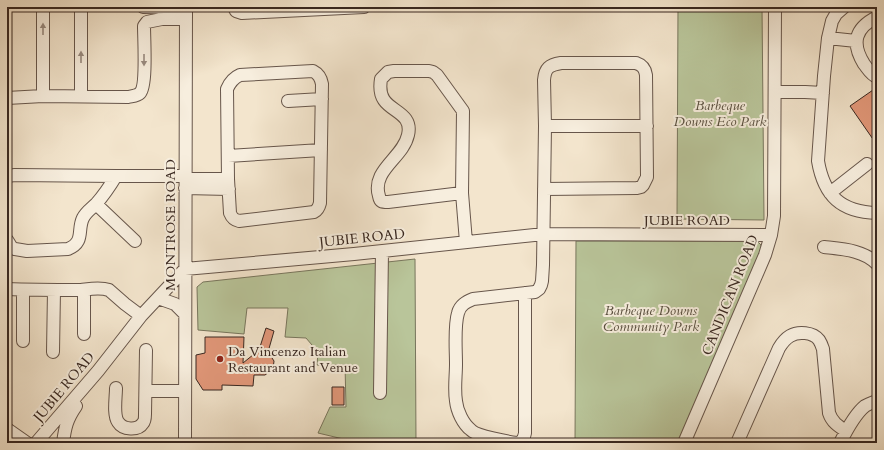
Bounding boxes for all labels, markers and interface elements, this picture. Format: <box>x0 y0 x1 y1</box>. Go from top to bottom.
one-way arrow <box>40 22 46 35</box>
one-way arrow <box>78 50 84 63</box>
one-way arrow <box>141 54 147 67</box>
park label: Barbeque Downs Eco Park <box>674 96 766 131</box>
street label: MONTROSE ROAD <box>161 159 180 291</box>
street label: JUBIE ROAD <box>642 211 730 230</box>
street label: JUBIE ROAD <box>316 224 406 252</box>
street label: CANDICAN ROAD <box>697 232 763 358</box>
park label: Barbeque Downs Community Park <box>603 301 699 336</box>
place label: Da Vincenzo Italian Restaurant and Venue <box>228 342 358 377</box>
street label: JUBIE ROAD <box>28 348 99 428</box>
marker: Da Vincenzo Italian Restaurant and Venue <box>215 354 225 364</box>

